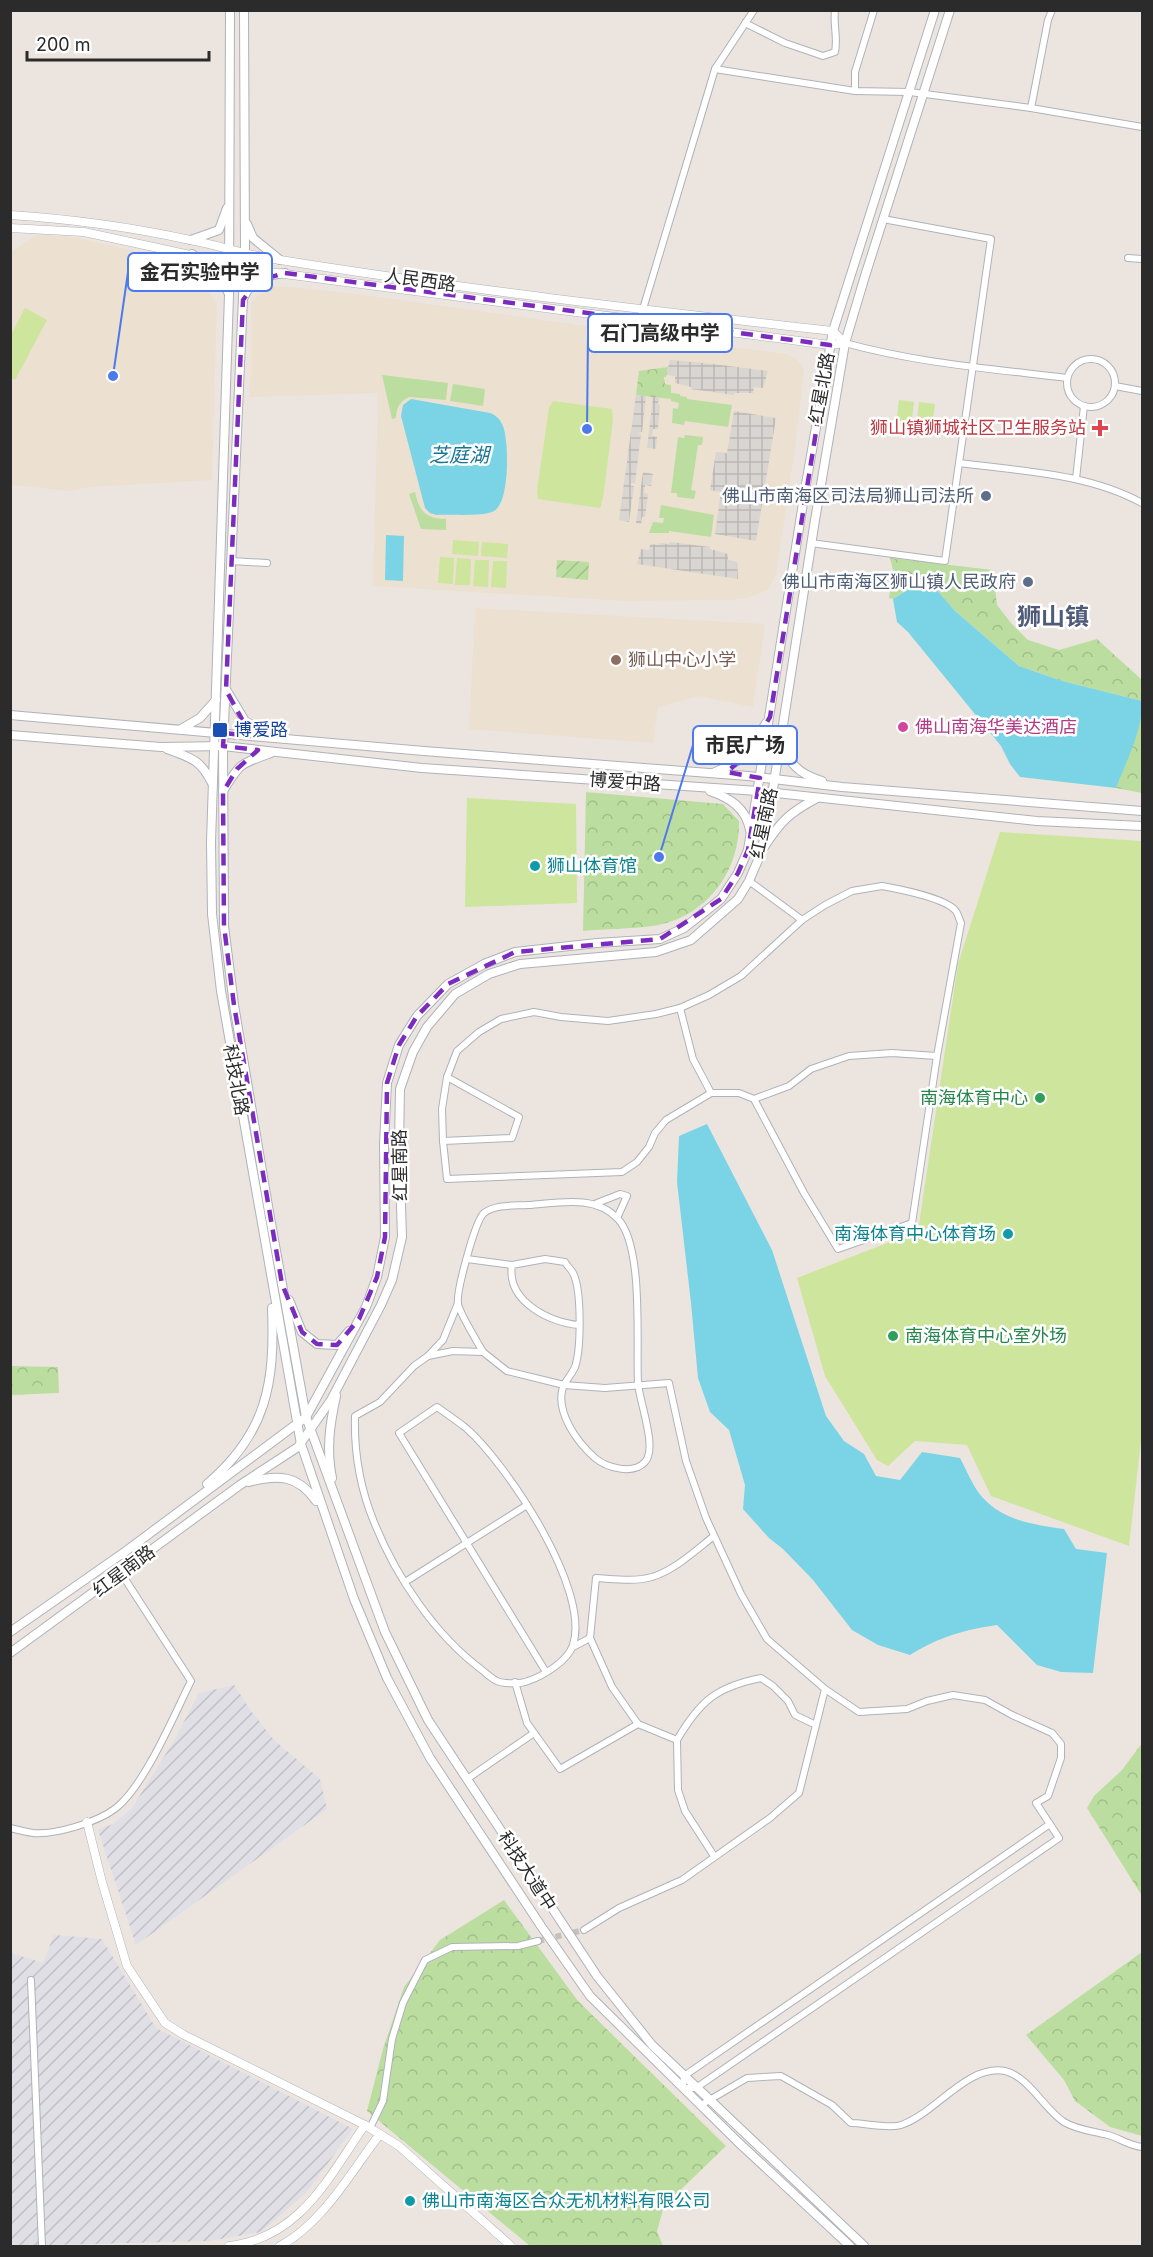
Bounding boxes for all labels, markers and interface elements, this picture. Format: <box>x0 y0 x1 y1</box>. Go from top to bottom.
scale bar <box>27 24 208 62</box>
text: 200 m <box>36 34 91 55</box>
callout: 金石实验中学 <box>128 253 272 291</box>
text: 金石实验中学 <box>140 260 260 284</box>
street label: 人民西路 <box>383 264 457 295</box>
callout: 石门高级中学 <box>588 314 732 352</box>
text: 石门高级中学 <box>600 321 720 345</box>
street label: 红星北路 <box>805 351 838 425</box>
place label: 狮山镇狮城社区卫生服务站 <box>870 417 1086 438</box>
marker: 狮山镇狮城社区卫生服务站 <box>1091 419 1109 437</box>
water label: 芝庭湖 <box>429 443 492 467</box>
place label: 佛山市南海区司法局狮山司法所 <box>722 485 974 506</box>
marker: 佛山市南海区司法局狮山司法所 <box>979 489 993 503</box>
place label: 佛山市南海区狮山镇人民政府 <box>782 571 1016 592</box>
marker: 佛山市南海区狮山镇人民政府 <box>1021 575 1035 589</box>
district label: 狮山镇 <box>1017 602 1089 631</box>
place label: 狮山中心小学 <box>628 649 736 670</box>
marker: 狮山中心小学 <box>609 653 623 667</box>
place label: 佛山南海华美达酒店 <box>915 716 1077 737</box>
place label: 博爱路 <box>234 719 288 740</box>
marker: 佛山南海华美达酒店 <box>896 720 910 734</box>
marker: 博爱路 <box>211 721 229 739</box>
callout: 市民广场 <box>693 726 797 764</box>
text: 市民广场 <box>705 733 785 757</box>
street label: 博爱中路 <box>588 769 662 794</box>
street label: 红星南路 <box>746 785 781 860</box>
place label: 狮山体育馆 <box>547 855 637 876</box>
marker: 狮山体育馆 <box>528 859 542 873</box>
street label: 科技北路 <box>220 1043 253 1117</box>
place label: 南海体育中心 <box>920 1087 1028 1108</box>
marker: 南海体育中心 <box>1033 1091 1047 1105</box>
street label: 红星南路 <box>388 1129 411 1201</box>
place label: 南海体育中心体育场 <box>834 1223 996 1244</box>
marker: 南海体育中心体育场 <box>1001 1227 1015 1241</box>
place label: 南海体育中心室外场 <box>905 1325 1067 1346</box>
marker: 南海体育中心室外场 <box>886 1329 900 1343</box>
street label: 红星南路 <box>89 1541 159 1601</box>
street label: 科技大道中 <box>494 1827 561 1914</box>
place label: 佛山市南海区合众无机材料有限公司 <box>422 2190 710 2211</box>
marker: 佛山市南海区合众无机材料有限公司 <box>403 2194 417 2208</box>

